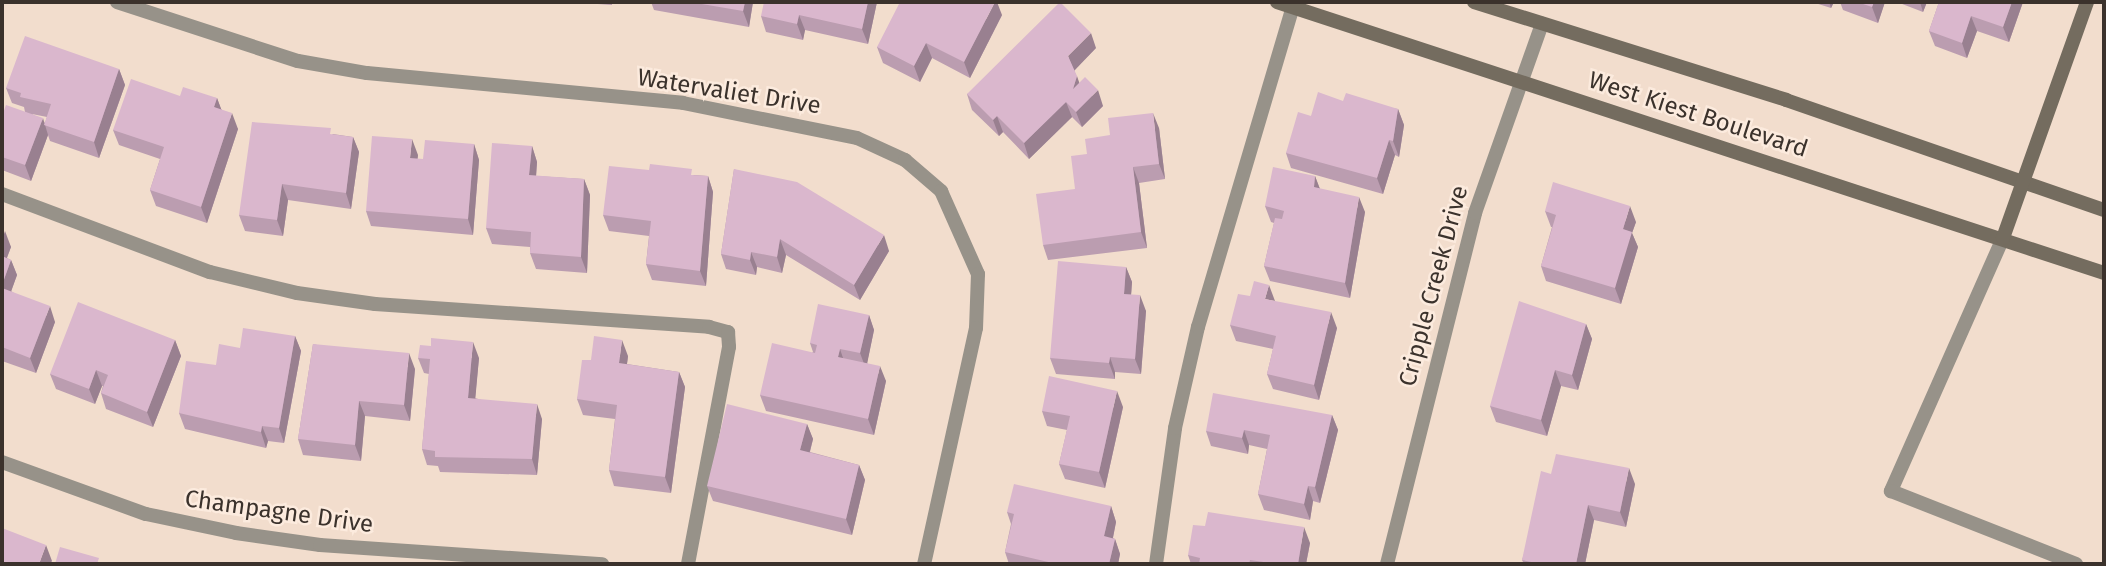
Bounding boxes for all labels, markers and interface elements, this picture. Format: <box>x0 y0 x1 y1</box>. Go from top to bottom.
street label: Watervaliet Drive <box>635 63 823 121</box>
street label: West Kiest Boulevard <box>1585 66 1811 164</box>
street label: Cripple Creek Drive <box>1393 182 1475 390</box>
street label: Champagne Drive <box>183 485 375 539</box>

